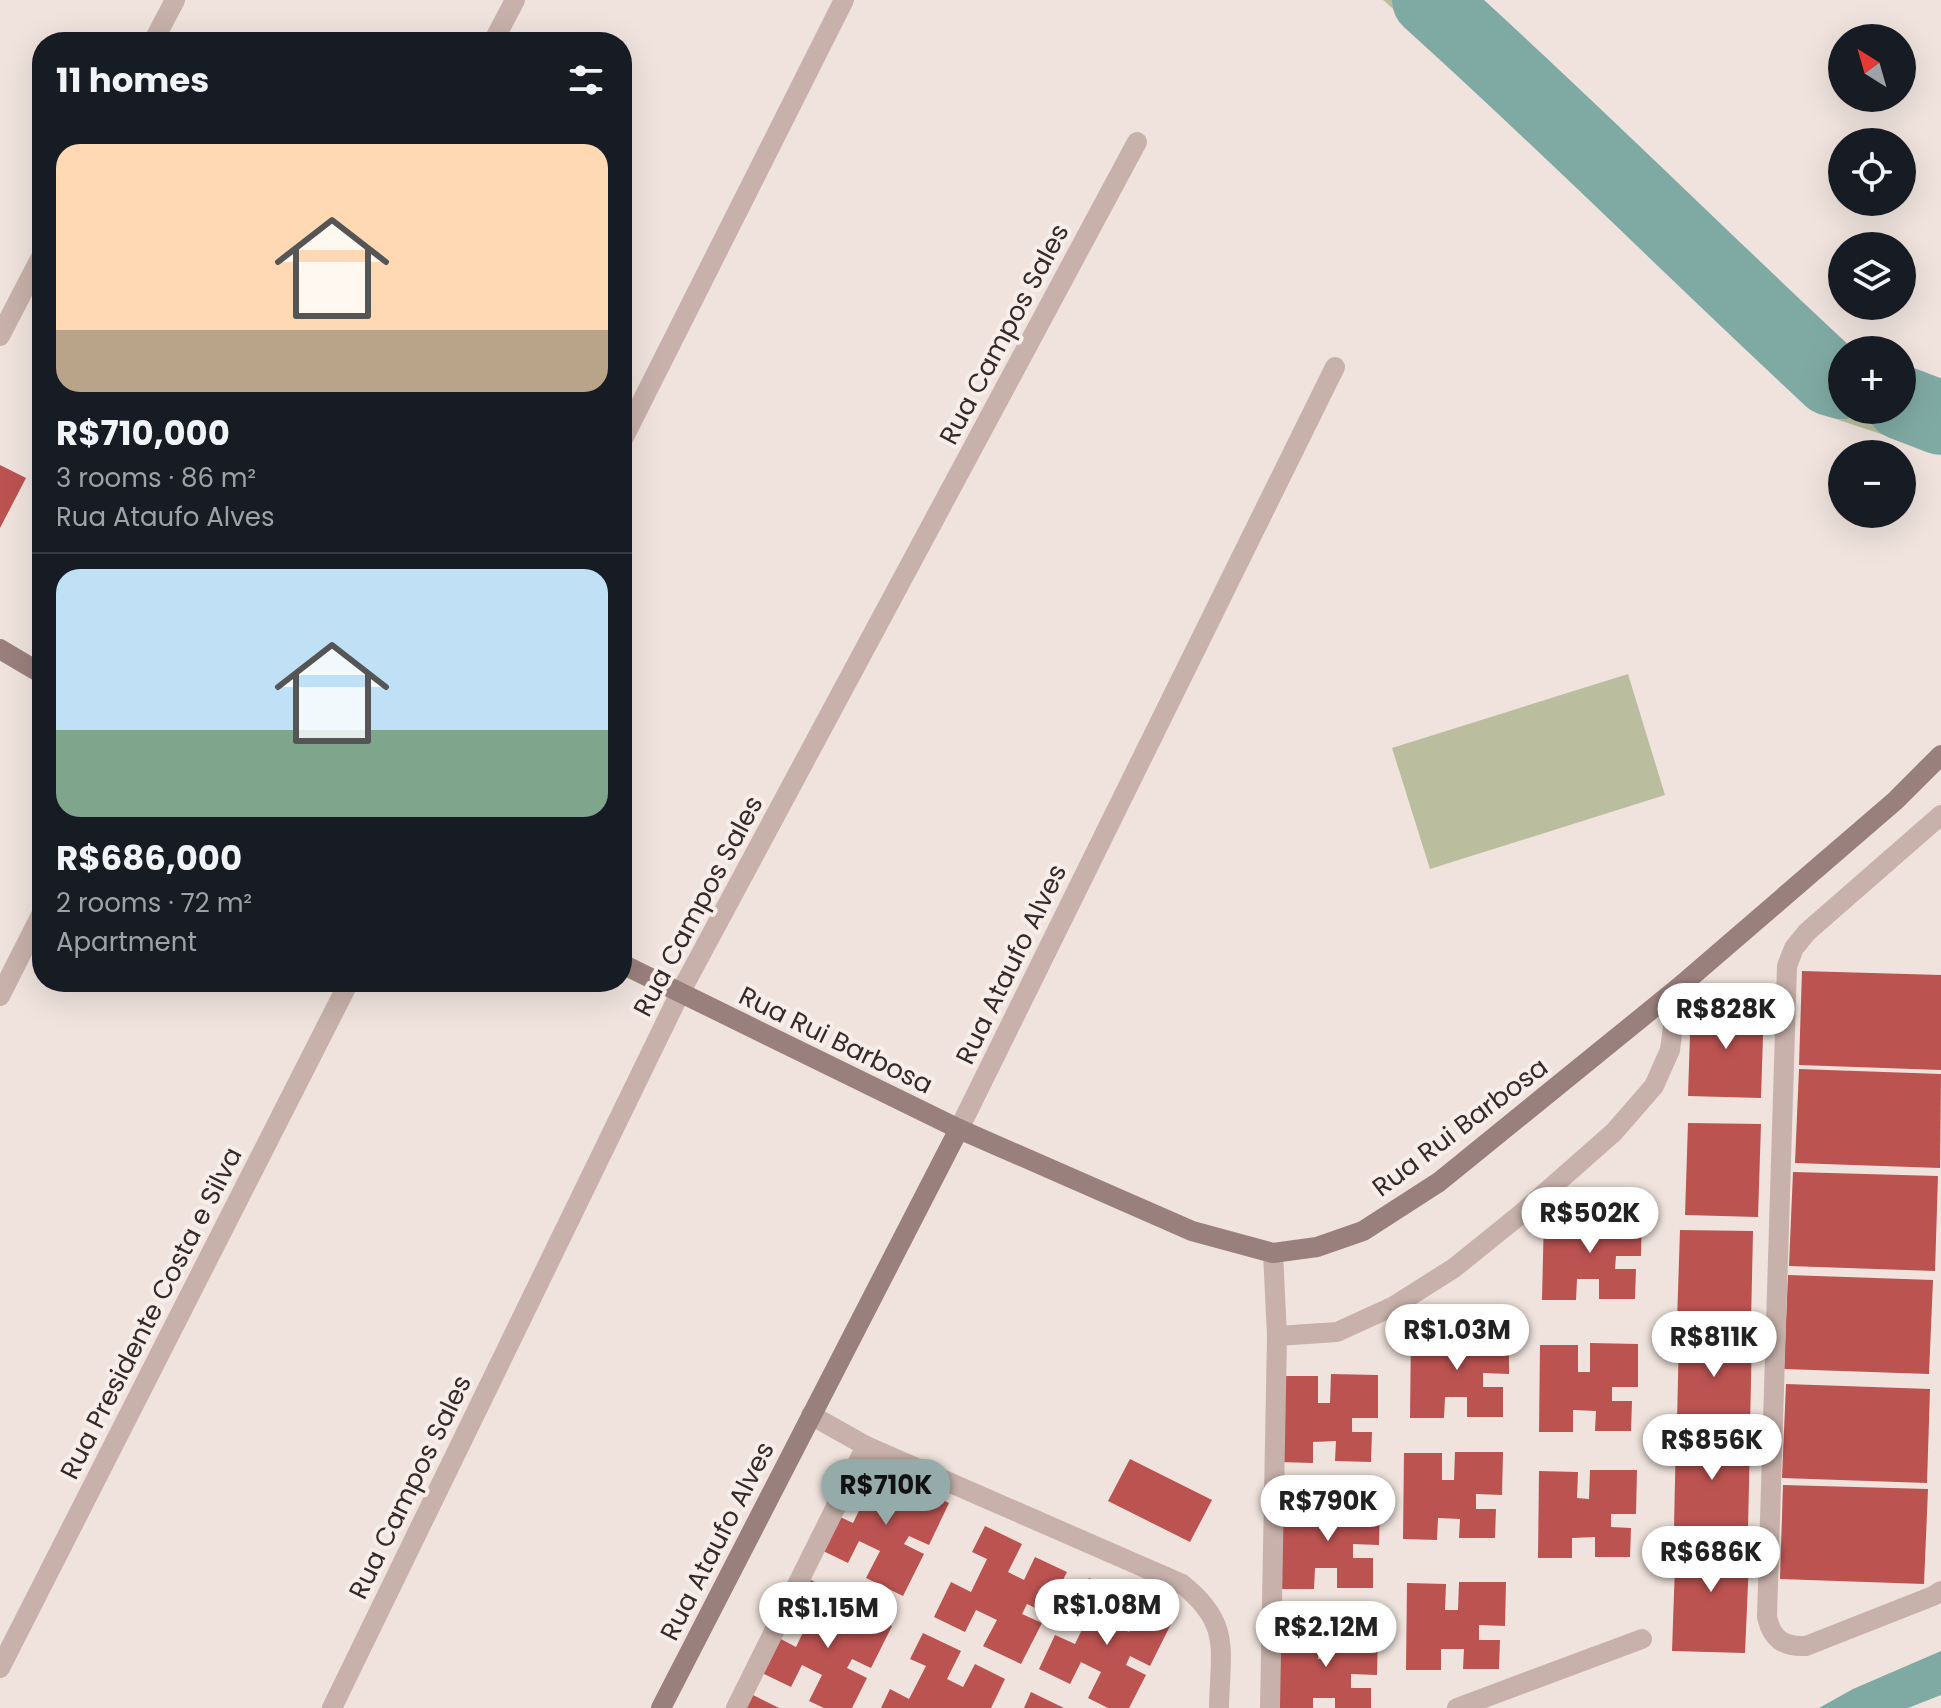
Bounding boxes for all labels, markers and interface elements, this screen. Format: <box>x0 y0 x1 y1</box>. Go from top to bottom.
north arrow <box>1828 24 1916 112</box>
map controls <box>1828 24 1916 528</box>
text: 11 homes <box>56 56 209 104</box>
icon: filters <box>564 58 608 102</box>
button: locate <box>1828 128 1916 216</box>
icon: home <box>260 196 404 340</box>
street label: Rua Campos Sales <box>931 217 1077 451</box>
button: layers <box>1828 232 1916 320</box>
button: + <box>1828 336 1916 424</box>
text: R$710,000 <box>56 409 230 457</box>
button: − <box>1828 440 1916 528</box>
text: 3 rooms · 86 m² <box>56 460 256 496</box>
text: Rua Ataufo Alves <box>56 499 275 535</box>
icon: home <box>260 621 404 765</box>
street label: Rua Campos Sales <box>625 789 771 1023</box>
text: R$686,000 <box>56 834 242 882</box>
street label: Rua Ataufo Alves <box>947 858 1075 1070</box>
text: 2 rooms · 72 m² <box>56 885 252 921</box>
text: Apartment <box>56 924 197 960</box>
street label: Rua Rui Barbosa <box>733 977 939 1103</box>
pin: R$828K <box>1661 983 1791 1051</box>
text: R$828K <box>1676 991 1776 1027</box>
street label: Rua Rui Barbosa <box>1365 1049 1555 1205</box>
street label: Rua Presidente Costa e Silva <box>51 1141 251 1485</box>
pin: R$502K <box>1525 1187 1655 1255</box>
text: R$502K <box>1540 1195 1640 1231</box>
pin: R$1.03M <box>1383 1304 1531 1372</box>
pin: R$811K <box>1649 1311 1779 1379</box>
text: R$1.03M <box>1403 1312 1511 1348</box>
text: R$811K <box>1670 1319 1758 1355</box>
street label: Rua Campos Sales <box>340 1369 480 1605</box>
pin: R$856K <box>1647 1414 1777 1482</box>
text: R$856K <box>1661 1422 1763 1458</box>
street label: Rua Ataufo Alves <box>651 1435 783 1647</box>
pin: R$710K <box>821 1459 951 1527</box>
text: R$710K <box>840 1467 932 1503</box>
pin: R$790K <box>1263 1475 1393 1543</box>
text: R$790K <box>1278 1483 1378 1519</box>
pin: R$686K <box>1646 1526 1776 1594</box>
text: R$686K <box>1660 1534 1762 1570</box>
pin: R$1.08M <box>1033 1579 1181 1647</box>
pin: R$1.15M <box>754 1582 902 1650</box>
text: R$1.08M <box>1053 1587 1161 1623</box>
text: R$1.15M <box>777 1590 879 1626</box>
pin: R$2.12M <box>1252 1601 1400 1669</box>
text: R$2.12M <box>1274 1609 1378 1645</box>

